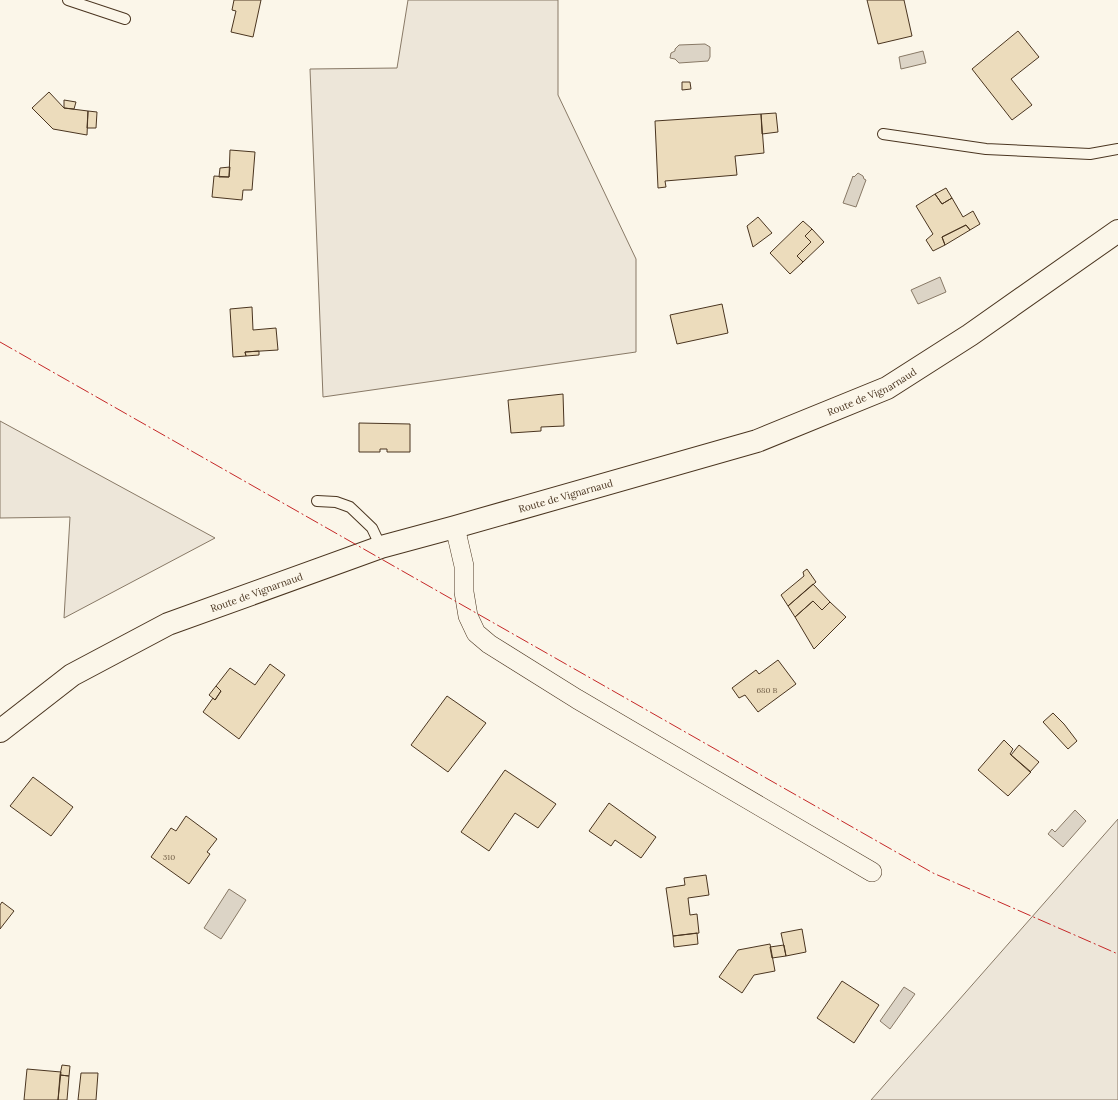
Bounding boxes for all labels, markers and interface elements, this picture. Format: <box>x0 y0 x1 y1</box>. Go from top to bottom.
street label: Route de Vignarnaud <box>825 365 919 419</box>
street label: Route de Vignarnaud <box>517 476 614 516</box>
street label: Route de Vignarnaud <box>209 570 305 615</box>
house number: 680 B <box>756 685 778 695</box>
house number: 310 <box>163 852 175 862</box>

